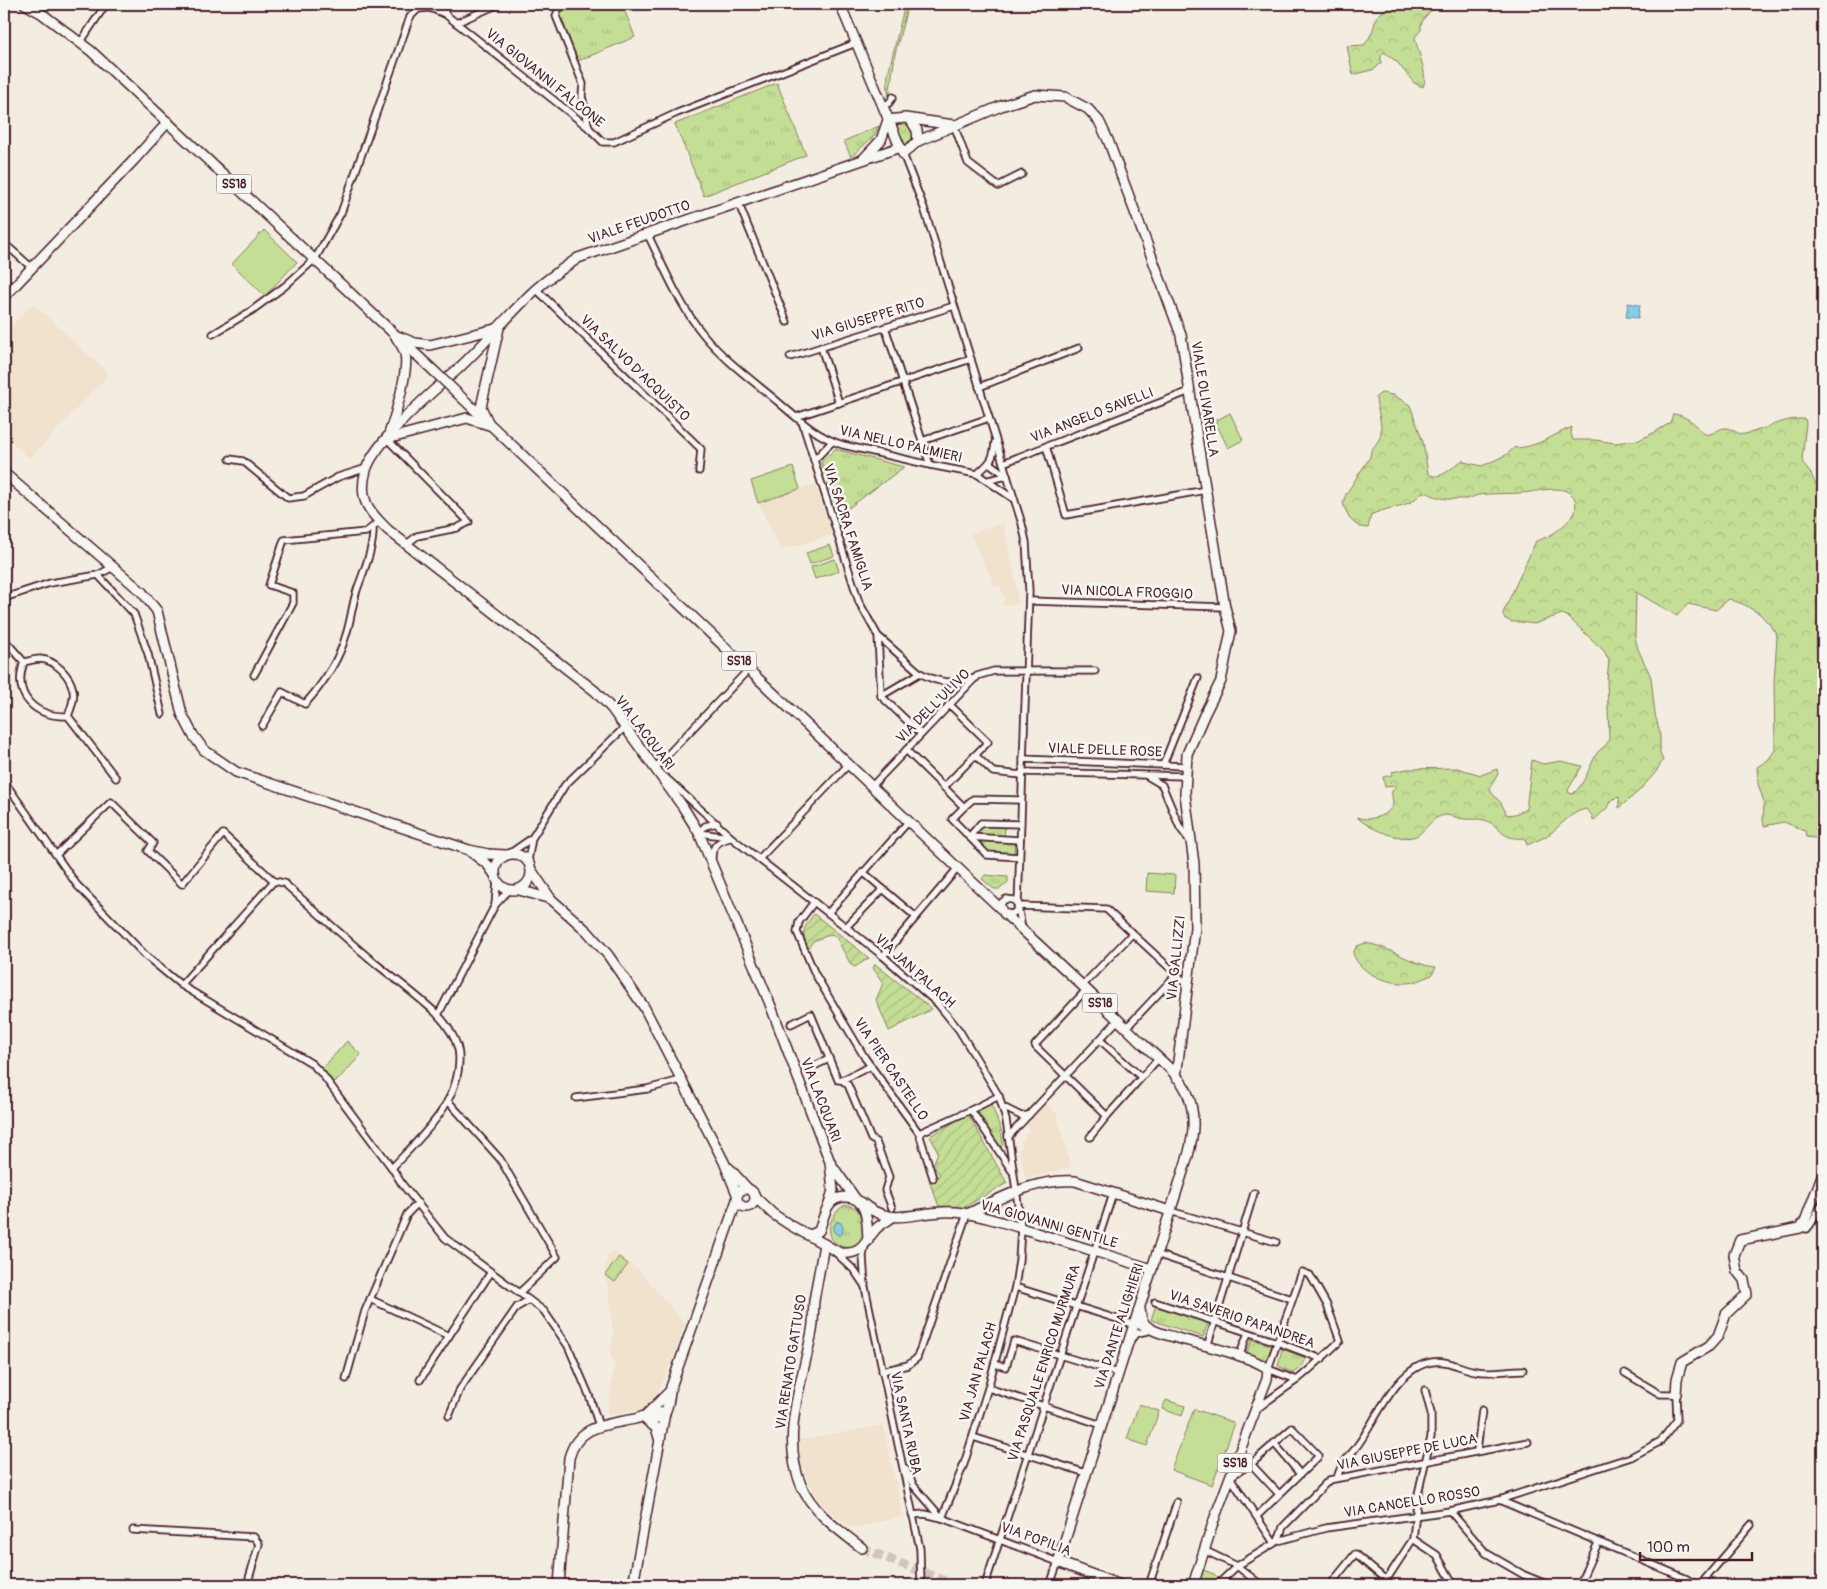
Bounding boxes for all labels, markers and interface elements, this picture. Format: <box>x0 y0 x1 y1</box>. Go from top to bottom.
street label: VIA GIOVANNI FALCONE <box>482 25 608 131</box>
road number: SS18 <box>216 174 252 193</box>
street label: VIALE FEUDOTTO <box>586 197 692 247</box>
street label: VIA GIUSEPPE RITO <box>810 294 926 344</box>
street label: VIA SALVO D'ACQUISTO <box>577 311 693 425</box>
street label: VIALE OLIVARELLA <box>1187 340 1223 458</box>
street label: VIA ANGELO SAVELLI <box>1028 384 1156 446</box>
street label: VIA NELLO PALMIERI <box>838 422 964 466</box>
street label: VIA SACRA FAMIGLIA <box>819 461 877 593</box>
street label: VIA NICOLA FROGGIO <box>1061 581 1193 603</box>
road number: SS18 <box>722 651 756 670</box>
street label: VIA DELL'ULIVO <box>893 665 974 746</box>
street label: VIA LACQUARI <box>611 692 679 774</box>
street label: VIALE DELLE ROSE <box>1048 740 1162 760</box>
street label: VIA GALLIZZI <box>1163 915 1189 1001</box>
street label: VIA JAN PALACH <box>871 930 959 1012</box>
road number: SS18 <box>1082 994 1118 1012</box>
street label: VIA PIER CASTELLO <box>850 1014 932 1124</box>
street label: VIA LACQUARI <box>797 1055 845 1145</box>
street label: VIA GIOVANNI GENTILE <box>978 1196 1120 1252</box>
street label: VIA DANTE ALIGHIERI <box>1091 1261 1147 1391</box>
street label: VIA PASQUALE ENRICO MURMURA <box>1004 1262 1084 1464</box>
street label: VIA SAVERIO PAPANDREA <box>1167 1286 1317 1352</box>
street label: VIA RENATO GATTUSO <box>772 1293 810 1431</box>
street label: VIA JAN PALACH <box>956 1320 1000 1424</box>
street label: VIA SANTA RUBA <box>887 1370 925 1476</box>
street label: VIA GIUSEPPE DE LUCA <box>1336 1430 1478 1474</box>
road number: SS18 <box>1218 1454 1252 1472</box>
street label: VIA CANCELLO ROSSO <box>1343 1483 1481 1521</box>
street label: VIA POPILIA <box>998 1518 1074 1560</box>
scale bar <box>1640 1529 1752 1561</box>
text: 100 m <box>1647 1538 1690 1557</box>

